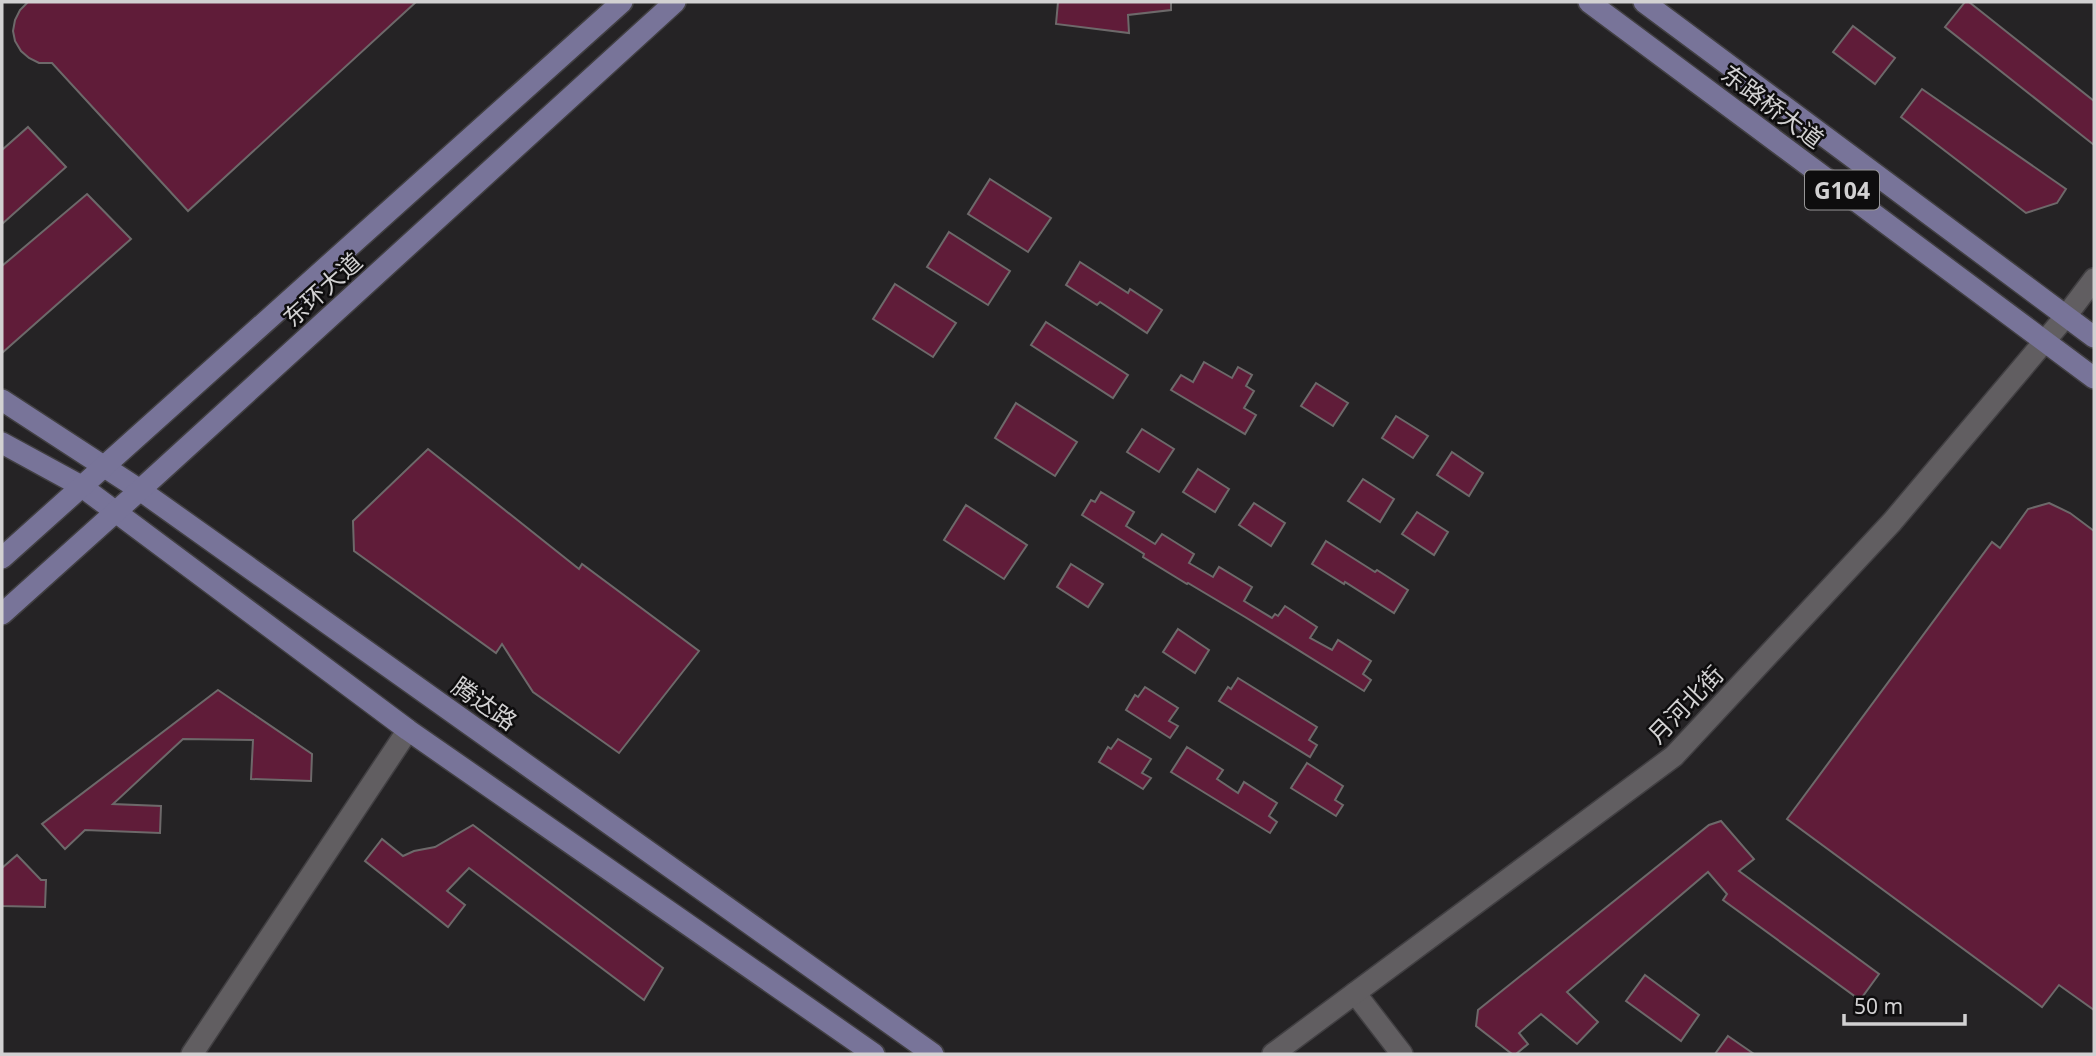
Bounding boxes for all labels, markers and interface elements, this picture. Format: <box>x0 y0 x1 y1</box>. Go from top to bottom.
street label: 东路桥大道 <box>1715 57 1831 155</box>
road number: G104 <box>1805 170 1879 210</box>
street label: 东环大道 <box>275 245 369 333</box>
street label: 月河北街 <box>1640 658 1730 750</box>
street label: 腾达路 <box>446 669 524 737</box>
scale bar <box>1844 982 1965 1026</box>
text: 50 m <box>1854 992 1903 1020</box>

